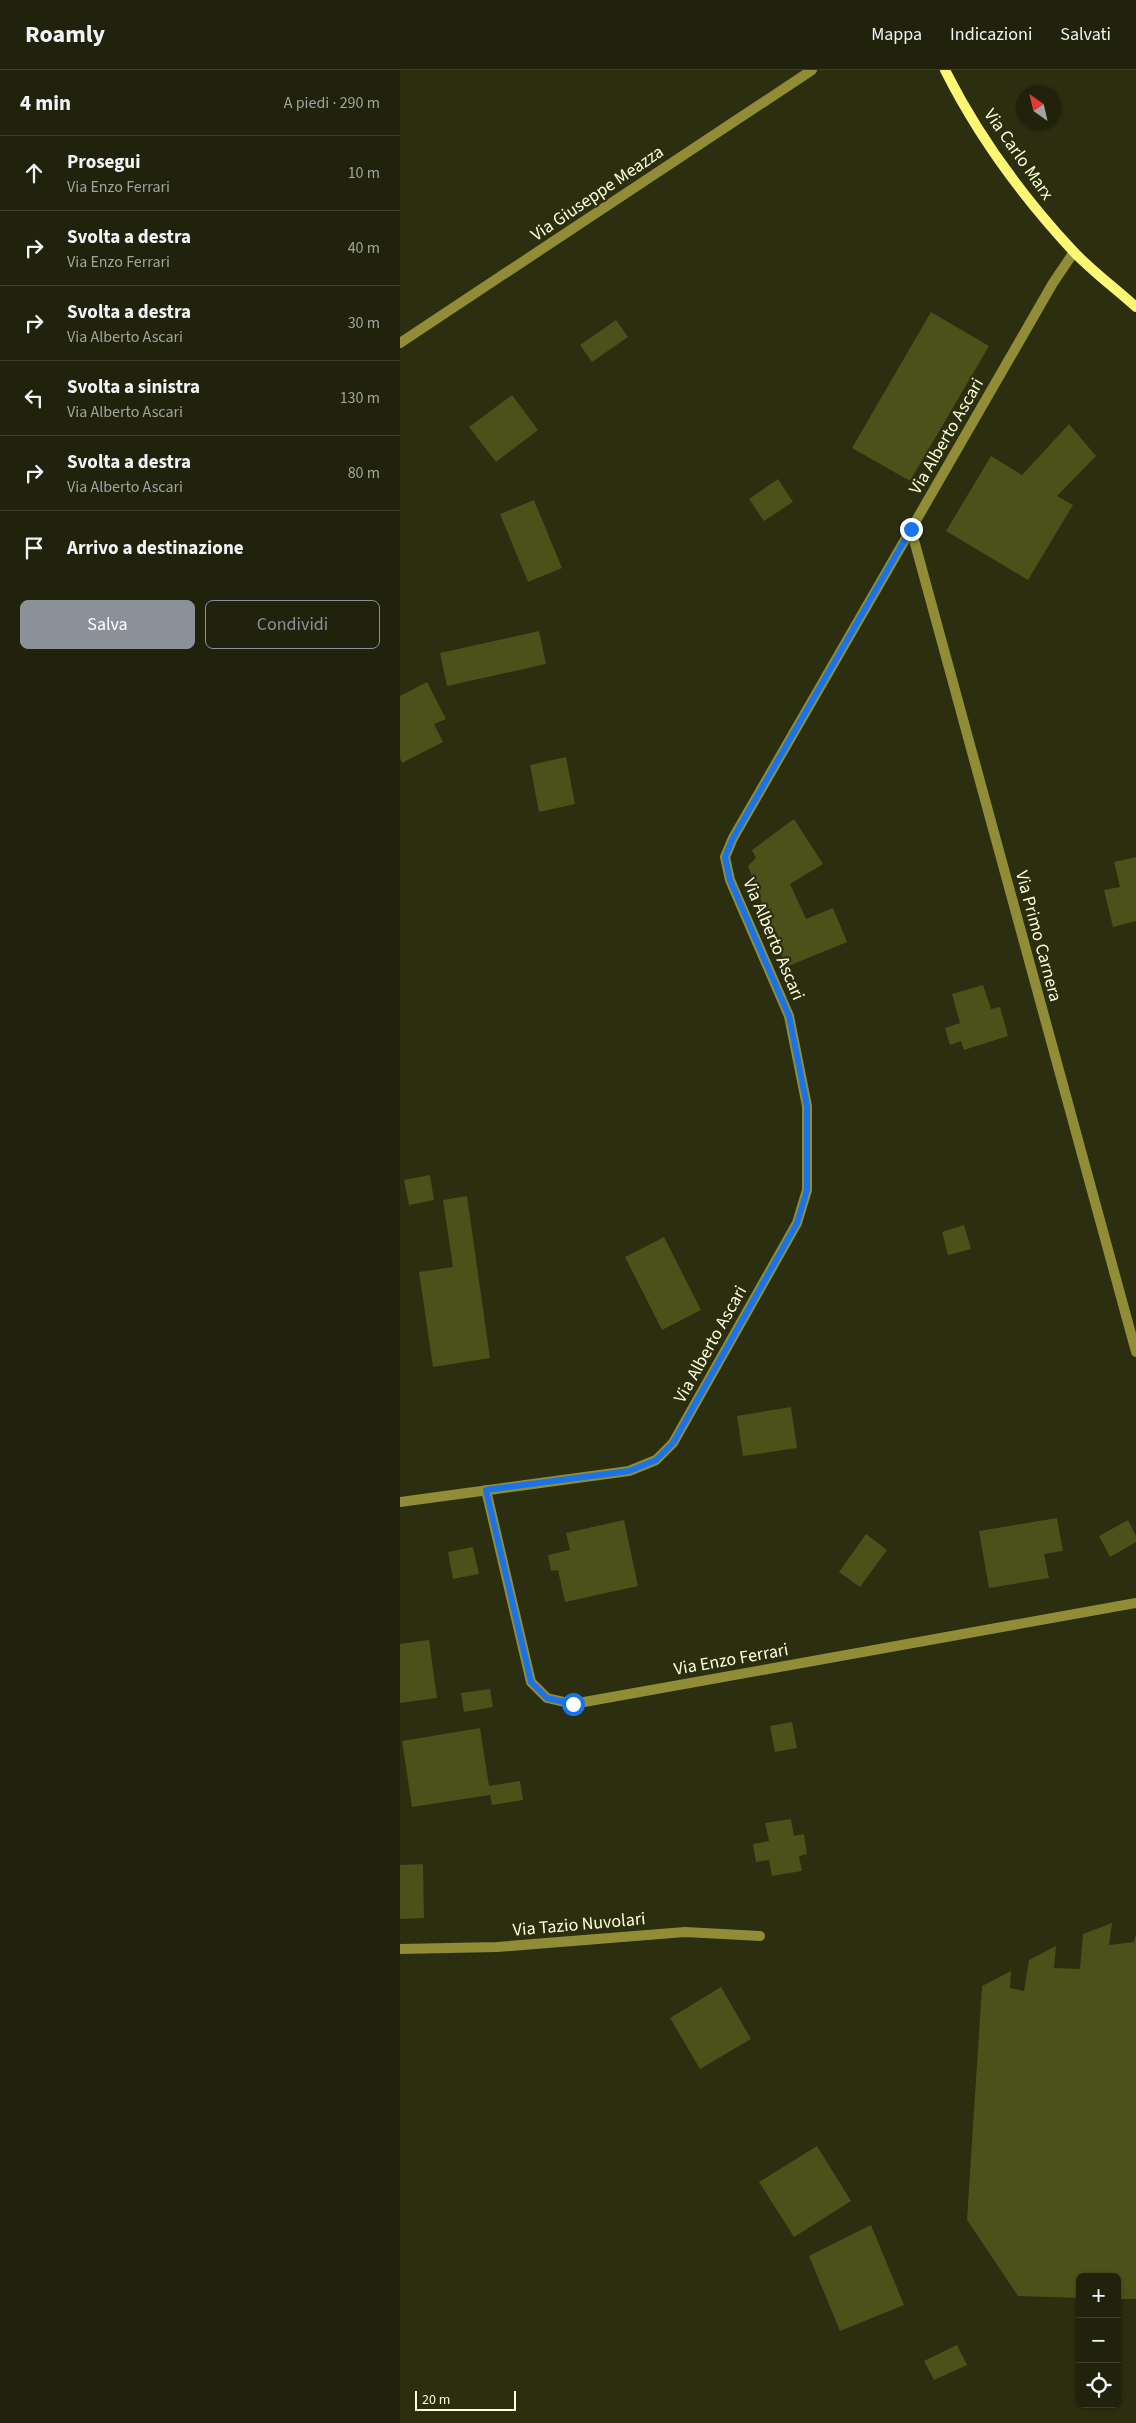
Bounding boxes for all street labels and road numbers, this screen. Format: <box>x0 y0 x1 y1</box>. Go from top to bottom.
street label: Via Carlo Marx <box>978 104 1059 205</box>
street label: Via Giuseppe Meazza <box>526 140 669 247</box>
street label: Via Alberto Ascari <box>903 373 990 499</box>
street label: Via Primo Carnera <box>1009 868 1068 1004</box>
street label: Via Alberto Ascari <box>737 874 811 1004</box>
street label: Via Alberto Ascari <box>668 1281 753 1407</box>
street label: Via Enzo Ferrari <box>672 1637 790 1682</box>
street label: Via Tazio Nuvolari <box>512 1906 646 1943</box>

